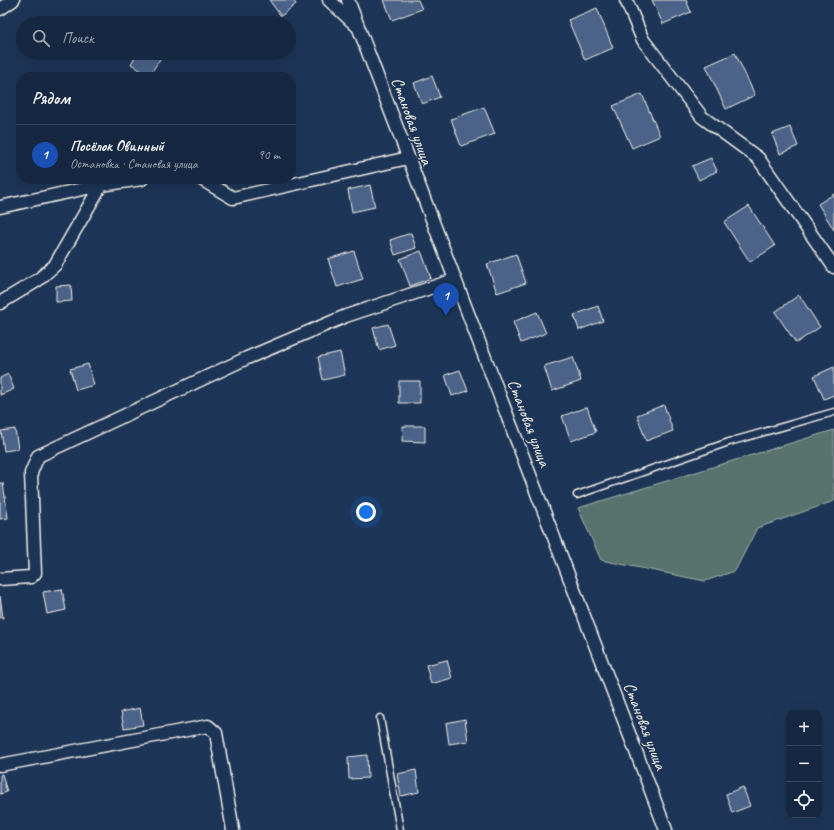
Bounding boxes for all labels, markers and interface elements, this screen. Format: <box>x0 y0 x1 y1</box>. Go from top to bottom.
search box <box>16 16 296 60</box>
icon: search <box>30 27 52 49</box>
text: Поиск <box>62 29 94 48</box>
street label: Становая улица <box>386 74 438 169</box>
text: Рядом <box>32 88 70 109</box>
text: Посёлок Овинный <box>70 137 164 156</box>
text: 1 <box>42 147 48 163</box>
text: 90 m <box>258 147 280 163</box>
text: Остановка · Становая улица <box>70 156 198 172</box>
pin: 1 <box>433 283 459 316</box>
street label: Становая улица <box>503 376 556 471</box>
your location <box>356 502 376 522</box>
street label: Становая улица <box>619 679 672 774</box>
map controls <box>786 710 822 818</box>
button: + <box>786 710 822 746</box>
button: − <box>786 746 822 782</box>
button: locate <box>786 782 822 818</box>

